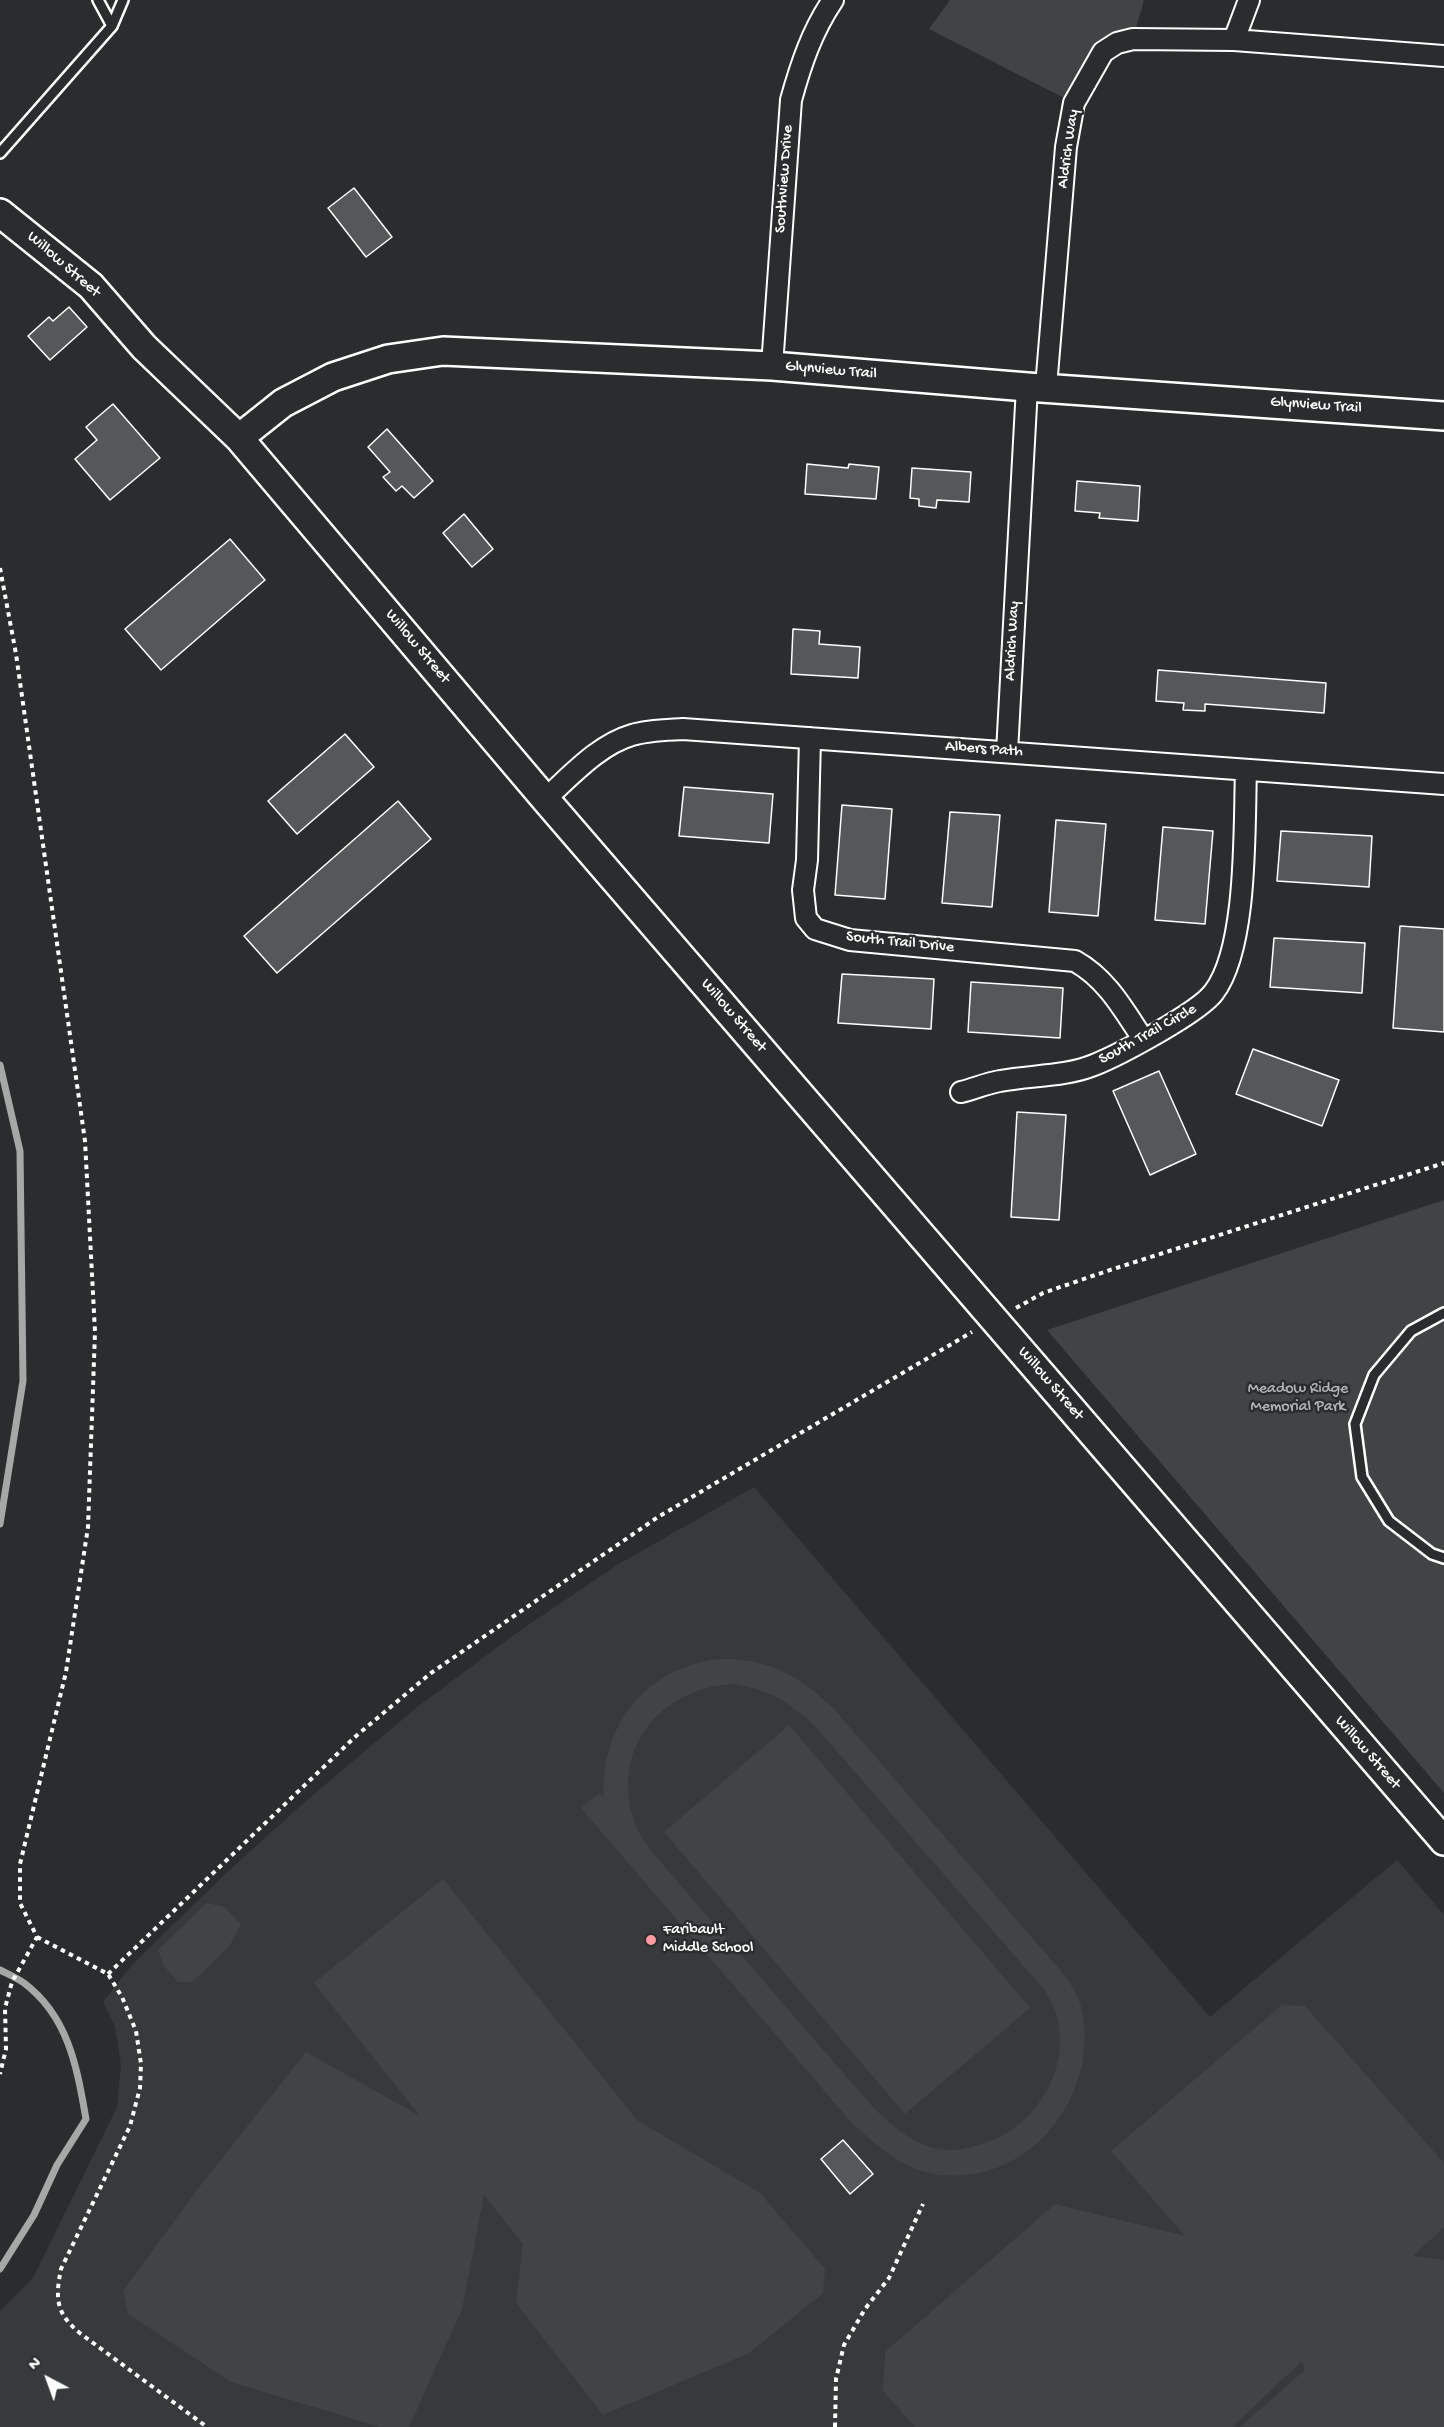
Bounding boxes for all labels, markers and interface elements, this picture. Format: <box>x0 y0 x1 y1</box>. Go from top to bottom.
street label: Aldrich Way <box>1054 108 1084 190</box>
street label: Southview Drive <box>772 124 798 234</box>
street label: Willow Street <box>22 228 104 302</box>
street label: Glynview Trail <box>784 357 878 385</box>
street label: Glynview Trail <box>1270 393 1362 419</box>
street label: Aldrich Way <box>1001 601 1025 681</box>
street label: Willow Street <box>380 606 454 688</box>
street label: Albers Path <box>945 738 1023 762</box>
street label: South Trail Drive <box>845 928 955 958</box>
street label: Willow Street <box>696 975 770 1057</box>
street label: South Trail Circle <box>1096 1000 1200 1070</box>
street label: Willow Street <box>1013 1343 1087 1425</box>
park label: Meadow Ridge Memorial Park <box>1248 1380 1348 1418</box>
street label: Willow Street <box>1330 1712 1404 1794</box>
place label: Faribault Middle School <box>663 1921 753 1959</box>
marker: Faribault Middle School <box>644 1933 658 1947</box>
north arrow <box>18 2349 78 2409</box>
text: N <box>26 2354 46 2376</box>

